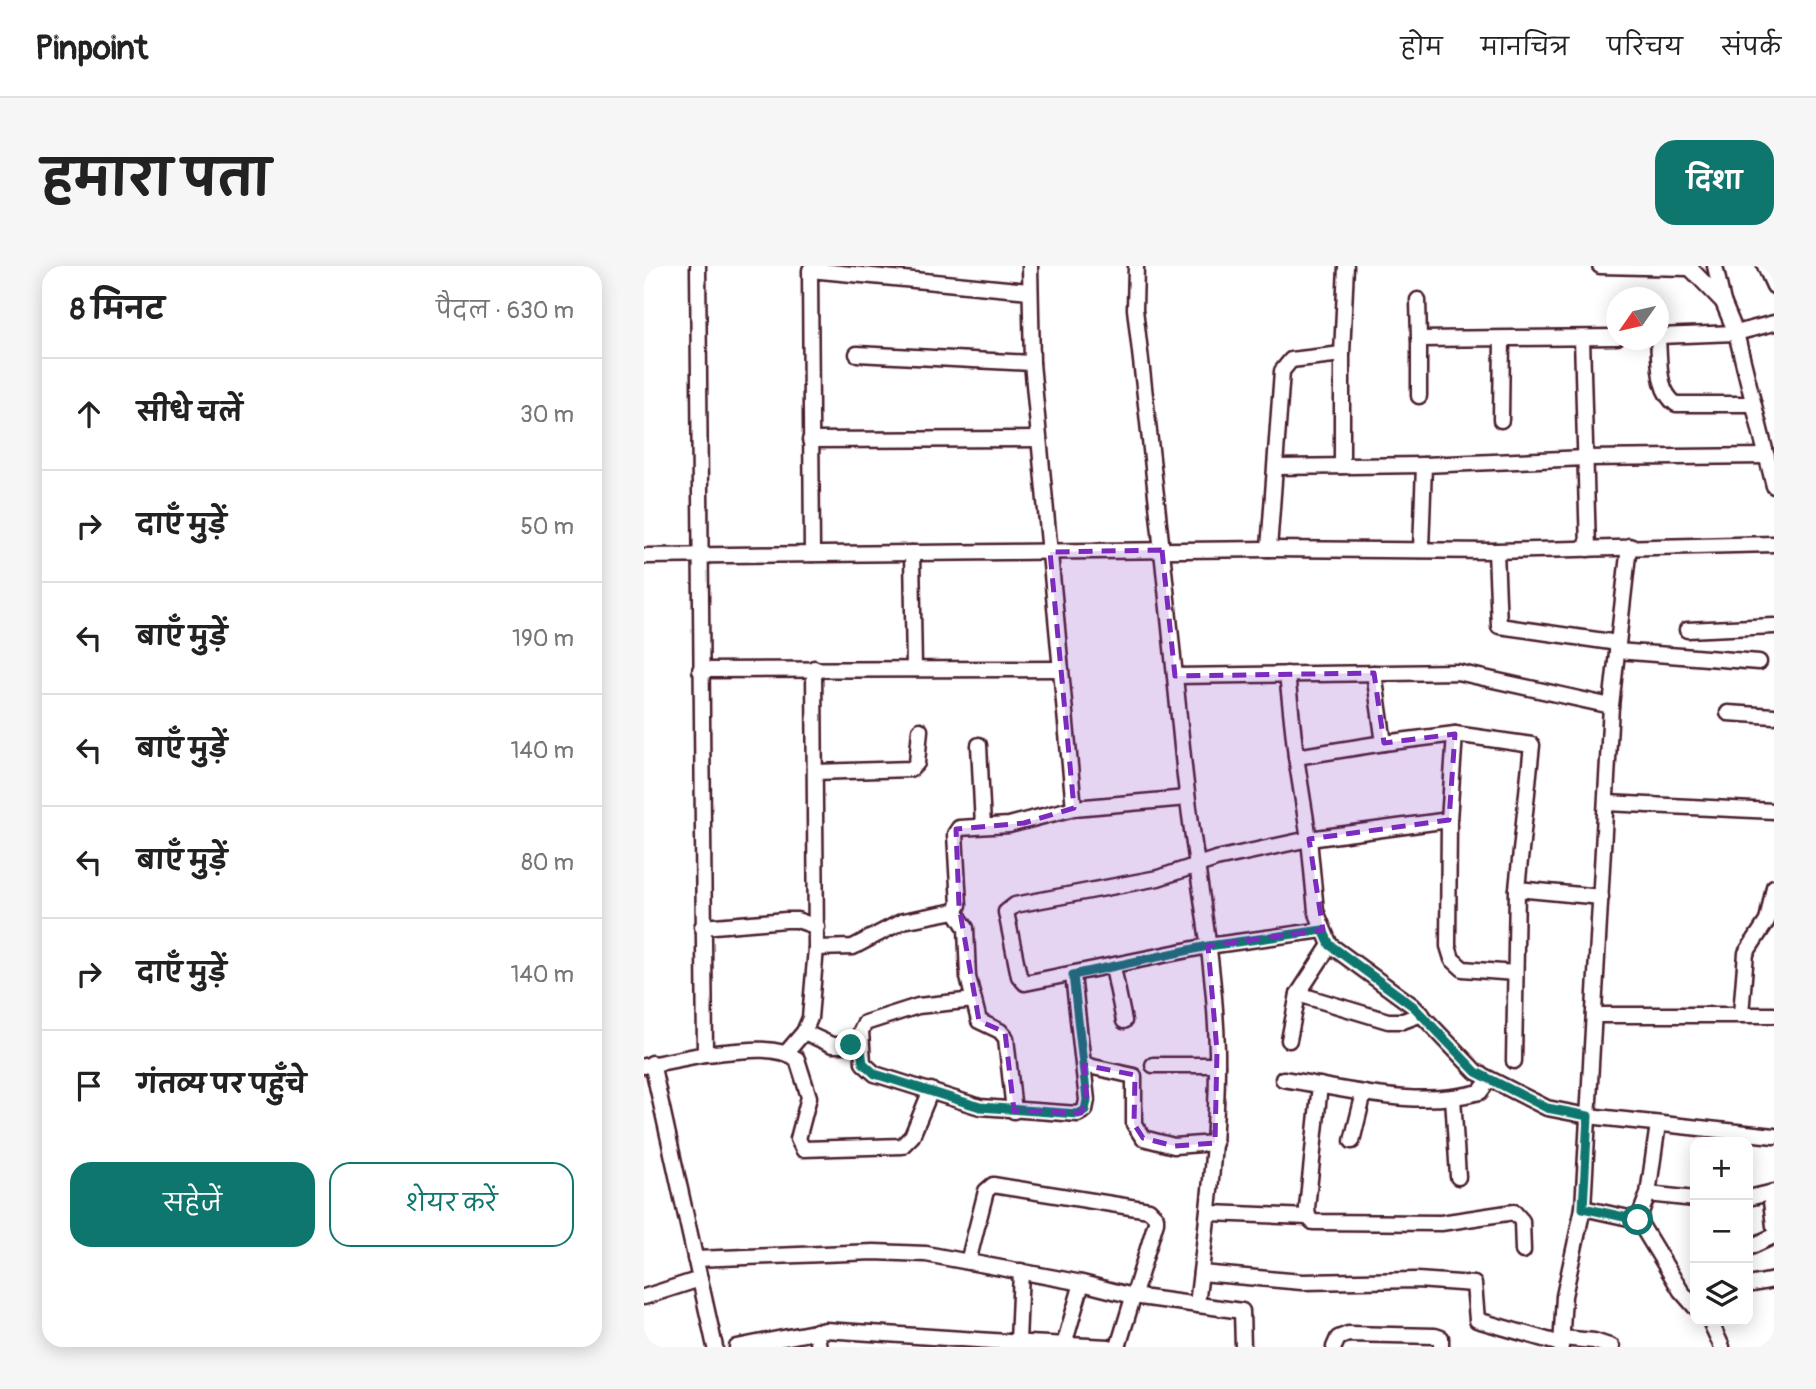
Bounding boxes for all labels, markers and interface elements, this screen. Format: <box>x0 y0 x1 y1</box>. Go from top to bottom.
text: Pinpoint <box>35 28 148 69</box>
text: होम <box>1400 33 1443 62</box>
text: मानचित्र <box>1481 33 1569 62</box>
text: परिचय <box>1607 33 1683 62</box>
text: संपर्क <box>1721 33 1781 62</box>
button: दिशा <box>1655 140 1774 225</box>
text: हमारा पता <box>42 149 270 210</box>
north arrow <box>1606 287 1669 350</box>
text: 8 मिनट <box>70 291 164 328</box>
text: पैदल · 630 m <box>436 296 574 325</box>
icon: ahead <box>70 395 108 433</box>
text: सीधे चलें <box>137 397 242 429</box>
text: 30 m <box>520 400 574 429</box>
icon: right <box>70 507 108 545</box>
text: दाएँ मुड़ें <box>137 509 226 541</box>
text: 50 m <box>520 512 574 541</box>
icon: left <box>70 619 108 657</box>
text: बाएँ मुड़ें <box>137 621 227 653</box>
text: 190 m <box>512 624 574 653</box>
icon: left <box>70 731 108 769</box>
text: बाएँ मुड़ें <box>137 733 227 765</box>
text: 140 m <box>511 736 574 765</box>
icon: left <box>70 843 108 881</box>
text: बाएँ मुड़ें <box>137 845 227 877</box>
text: 80 m <box>521 848 574 877</box>
icon: right <box>70 955 108 993</box>
text: दाएँ मुड़ें <box>137 957 226 989</box>
text: 140 m <box>511 960 574 989</box>
route end <box>835 1029 866 1060</box>
icon: arrive <box>70 1067 108 1105</box>
text: गंतव्य पर पहुँचे <box>137 1069 306 1101</box>
map controls <box>1690 1137 1753 1326</box>
button: + <box>1690 1137 1753 1200</box>
button: सहेजें <box>70 1162 315 1247</box>
button: शेयर करें <box>329 1162 574 1247</box>
button: − <box>1690 1200 1753 1263</box>
route start <box>1622 1204 1653 1235</box>
button: layers <box>1690 1263 1753 1326</box>

